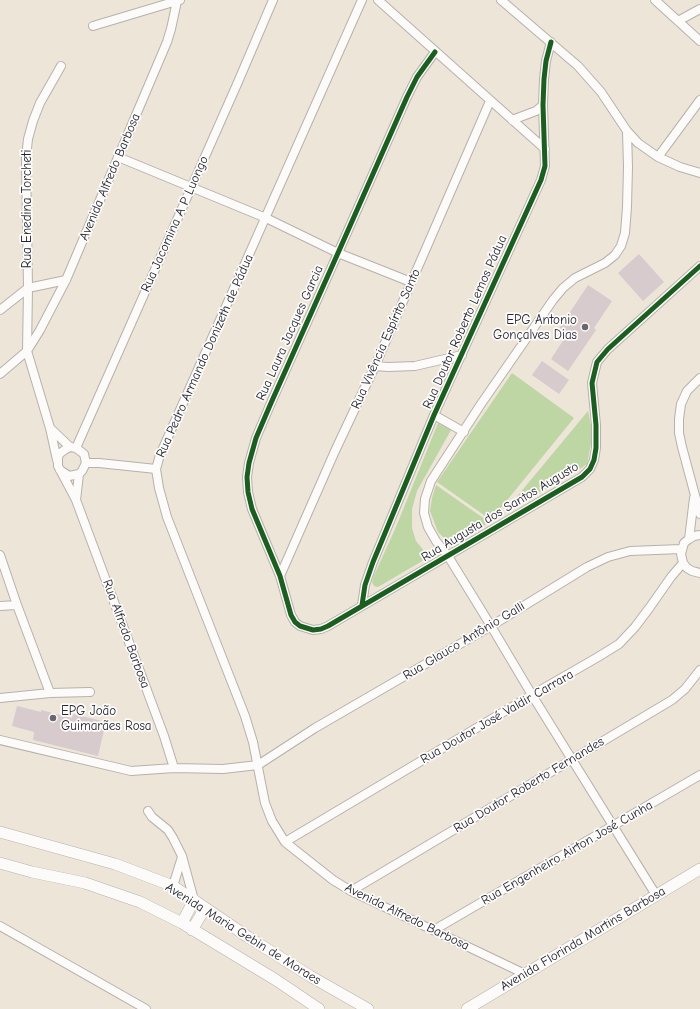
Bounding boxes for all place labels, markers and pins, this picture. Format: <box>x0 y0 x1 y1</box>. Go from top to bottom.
place label: EPG Antonio Gonçalves Dias <box>493 312 577 343</box>
marker: EPG Antonio Gonçalves Dias <box>580 322 590 332</box>
place label: EPG João Guimarães Rosa <box>61 703 152 734</box>
marker: EPG João Guimarães Rosa <box>48 713 58 723</box>

